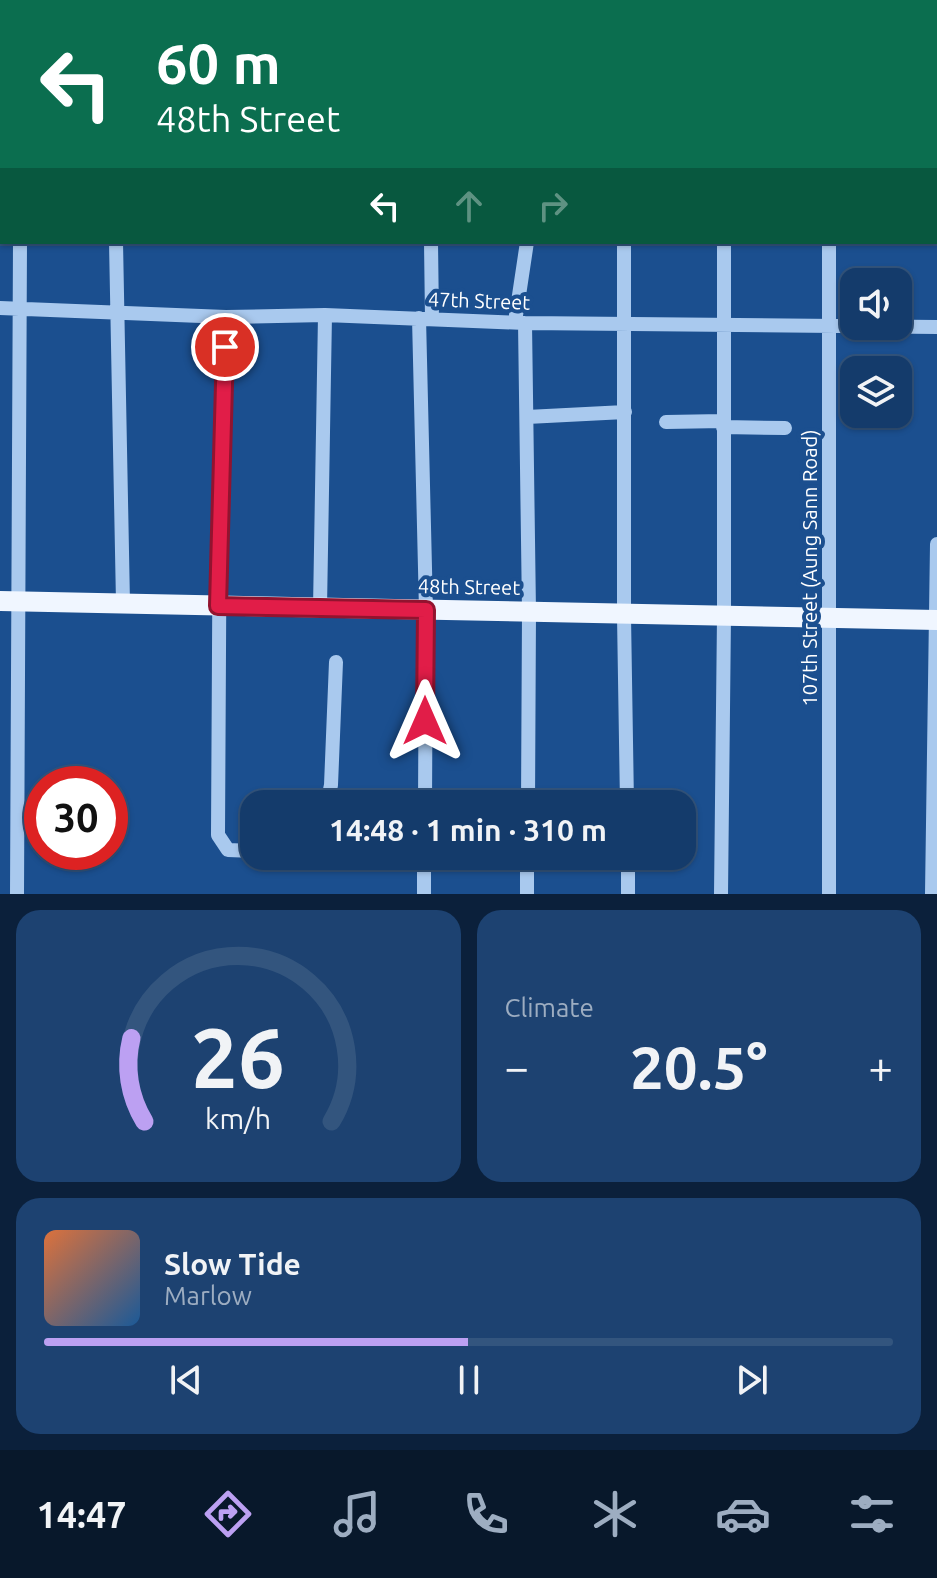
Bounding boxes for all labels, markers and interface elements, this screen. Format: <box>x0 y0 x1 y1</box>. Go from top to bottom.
icon: left <box>24 32 128 136</box>
text: 60 m <box>156 32 281 95</box>
text: 48th Street <box>156 98 340 139</box>
icon: left <box>363 184 407 228</box>
icon: ahead <box>447 184 491 228</box>
icon: right <box>531 184 575 228</box>
map controls <box>840 268 912 428</box>
button: sound <box>840 268 912 340</box>
street label: 47th Street <box>428 287 531 314</box>
pin <box>191 313 259 381</box>
icon: arrive <box>203 325 247 369</box>
button: layers <box>840 356 912 428</box>
street label: 107th Street (Aung Sann Road) <box>798 430 821 706</box>
street label: 48th Street <box>418 574 520 599</box>
position arrow <box>383 679 467 763</box>
speed limit sign: 30 <box>24 766 128 870</box>
text: 14:48 · 1 min · 310 m <box>329 813 607 847</box>
text: Climate <box>505 993 594 1022</box>
text: 26 <box>191 1010 285 1104</box>
text: 20.5° <box>630 1033 767 1100</box>
text: − <box>505 1042 529 1091</box>
text: + <box>868 1042 893 1091</box>
text: km/h <box>205 1102 271 1134</box>
text: Slow Tide <box>164 1247 301 1281</box>
text: Marlow <box>164 1281 252 1310</box>
icon: previous <box>164 1358 208 1402</box>
icon: pause <box>447 1358 491 1402</box>
icon: next <box>730 1358 774 1402</box>
icon: directions <box>200 1486 256 1542</box>
icon: music <box>329 1486 385 1542</box>
icon: phone <box>458 1486 514 1542</box>
icon: climate <box>587 1486 643 1542</box>
icon: car <box>715 1486 771 1542</box>
icon: filters <box>844 1486 900 1542</box>
text: 14:47 <box>36 1494 127 1535</box>

